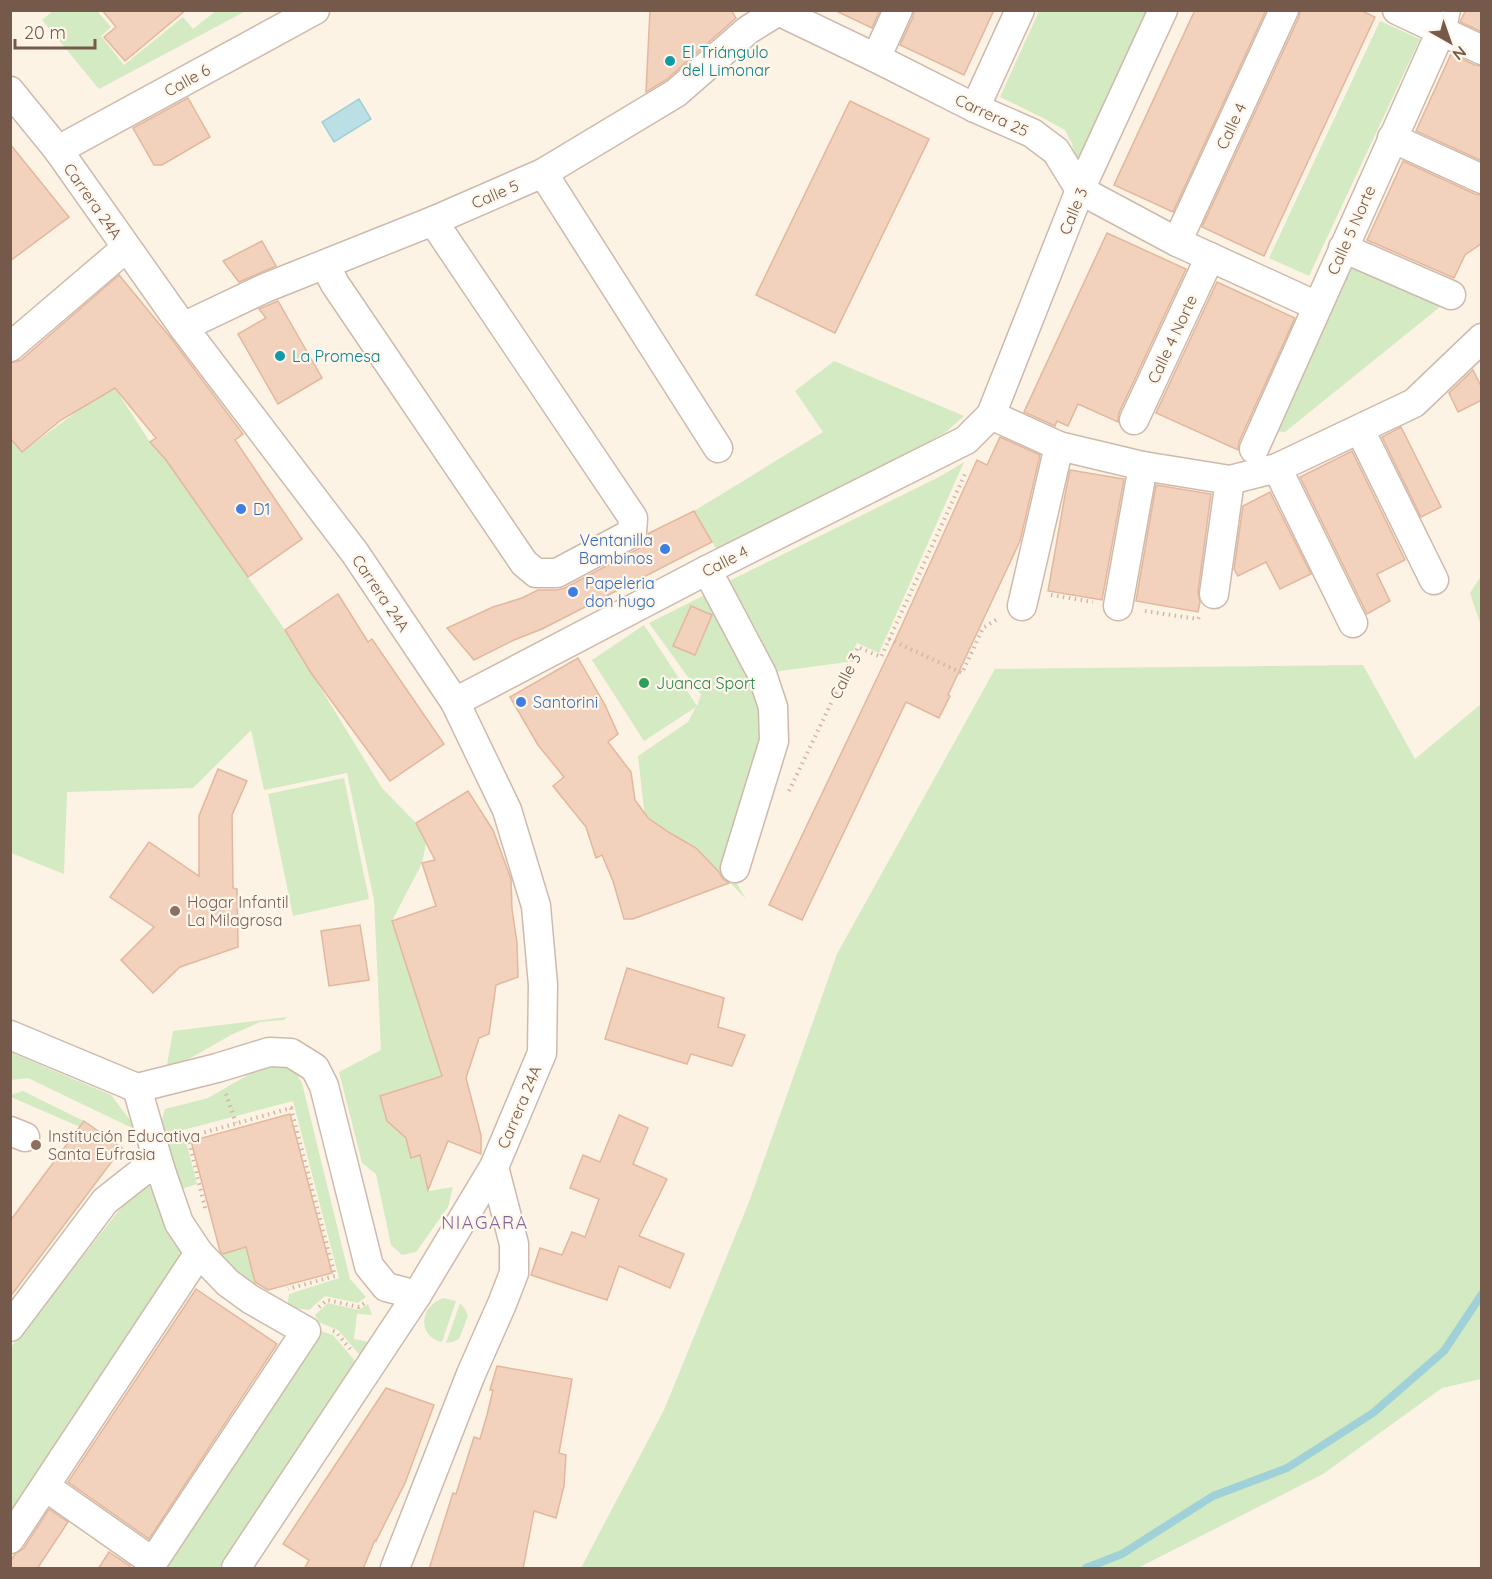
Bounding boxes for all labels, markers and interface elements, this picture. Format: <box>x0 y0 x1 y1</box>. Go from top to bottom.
scale bar <box>15 12 94 50</box>
north arrow <box>1420 12 1480 72</box>
text: 20 m <box>24 21 66 44</box>
place label: El Triángulo del Limonar <box>682 42 770 80</box>
text: N <box>1449 42 1471 65</box>
marker: El Triángulo del Limonar <box>663 54 677 68</box>
street label: Calle 6 <box>161 59 214 101</box>
street label: Carrera 25 <box>952 89 1032 141</box>
street label: Calle 4 <box>1212 99 1250 153</box>
street label: Carrera 24A <box>59 159 127 243</box>
street label: Calle 5 <box>468 175 522 213</box>
street label: Calle 5 Norte <box>1322 182 1380 278</box>
street label: Calle 3 <box>1055 184 1091 238</box>
street label: Calle 4 Norte <box>1143 292 1201 386</box>
place label: La Promesa <box>292 346 381 366</box>
marker: La Promesa <box>273 349 287 363</box>
place label: D1 <box>253 499 270 519</box>
marker: D1 <box>234 502 248 516</box>
place label: Ventanilla Bambinos <box>579 530 653 568</box>
street label: Calle 4 <box>699 541 751 581</box>
marker: Ventanilla Bambinos <box>658 542 672 556</box>
street label: Carrera 24A <box>348 551 414 635</box>
place label: Papeleria don hugo <box>585 573 655 611</box>
marker: Papeleria don hugo <box>566 585 580 599</box>
street label: Calle 3 <box>825 650 865 702</box>
place label: Juanca Sport <box>656 673 756 693</box>
marker: Juanca Sport <box>637 676 651 690</box>
place label: Santorini <box>533 692 598 712</box>
marker: Santorini <box>514 695 528 709</box>
place label: Hogar Infantil La Milagrosa <box>187 892 289 930</box>
marker: Hogar Infantil La Milagrosa <box>168 904 182 918</box>
street label: Carrera 24A <box>492 1062 546 1152</box>
place label: Institución Educativa Santa Eufrasia <box>48 1126 200 1164</box>
marker: Institución Educativa Santa Eufrasia <box>29 1138 43 1152</box>
district label: NIAGARA <box>441 1211 529 1234</box>

